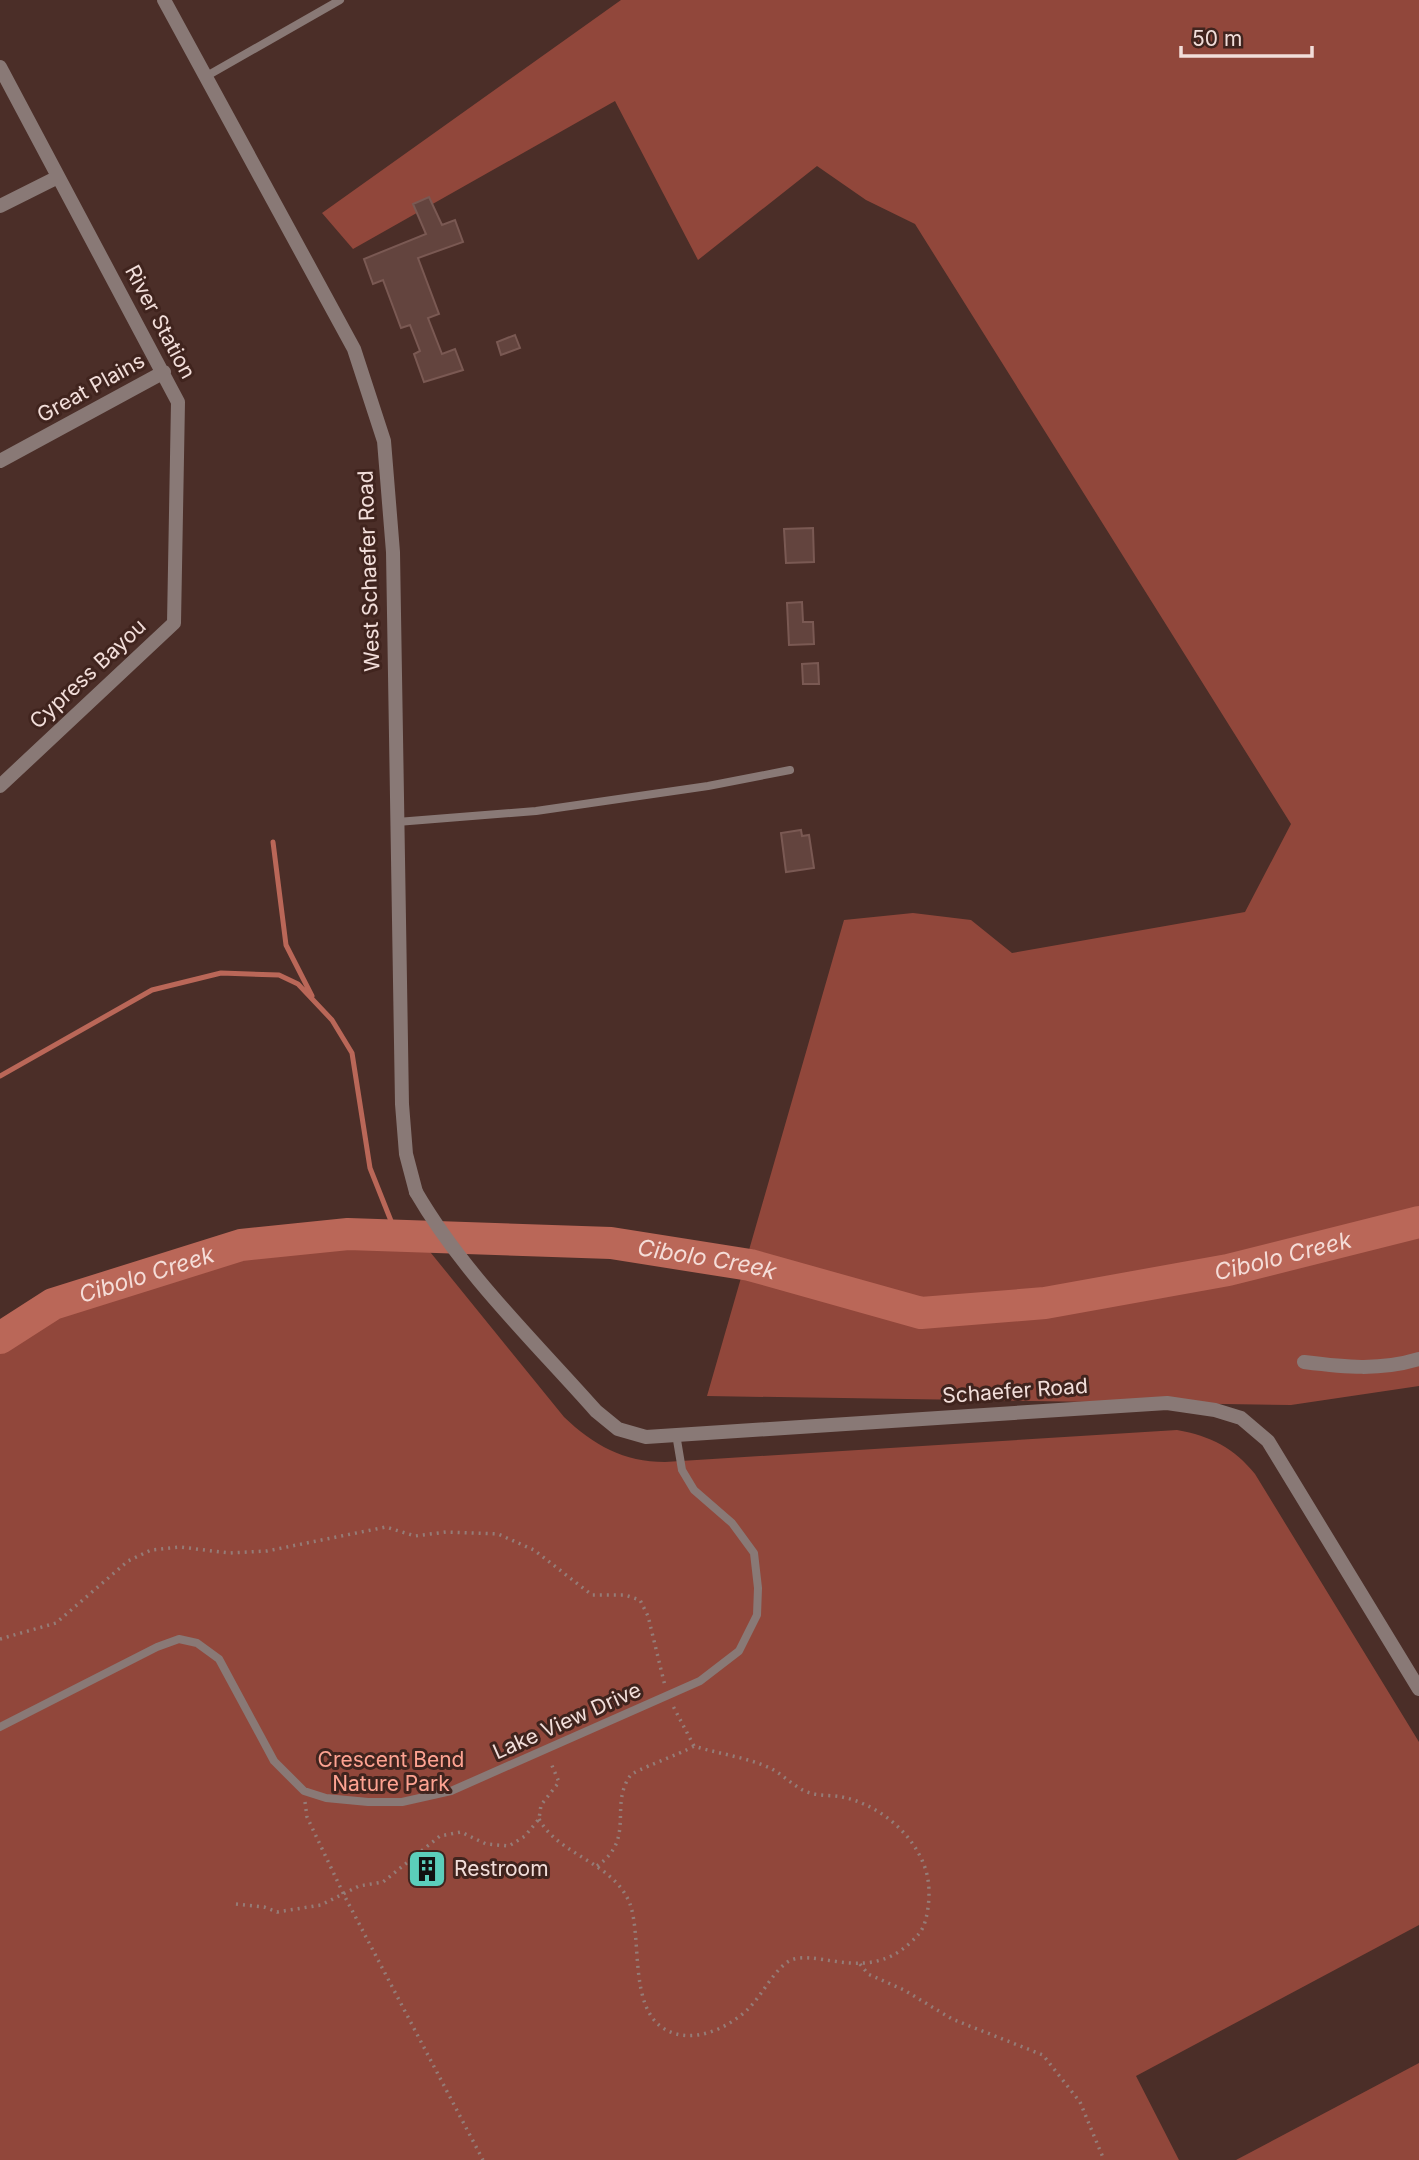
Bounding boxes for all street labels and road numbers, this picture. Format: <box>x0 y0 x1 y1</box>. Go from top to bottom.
street label: River Station <box>120 261 201 383</box>
street label: Great Plains <box>33 348 149 427</box>
street label: West Schaefer Road <box>352 470 385 672</box>
street label: Cypress Bayou <box>24 614 151 734</box>
street label: Schaefer Road <box>941 1373 1089 1408</box>
street label: Lake View Drive <box>489 1677 645 1764</box>

